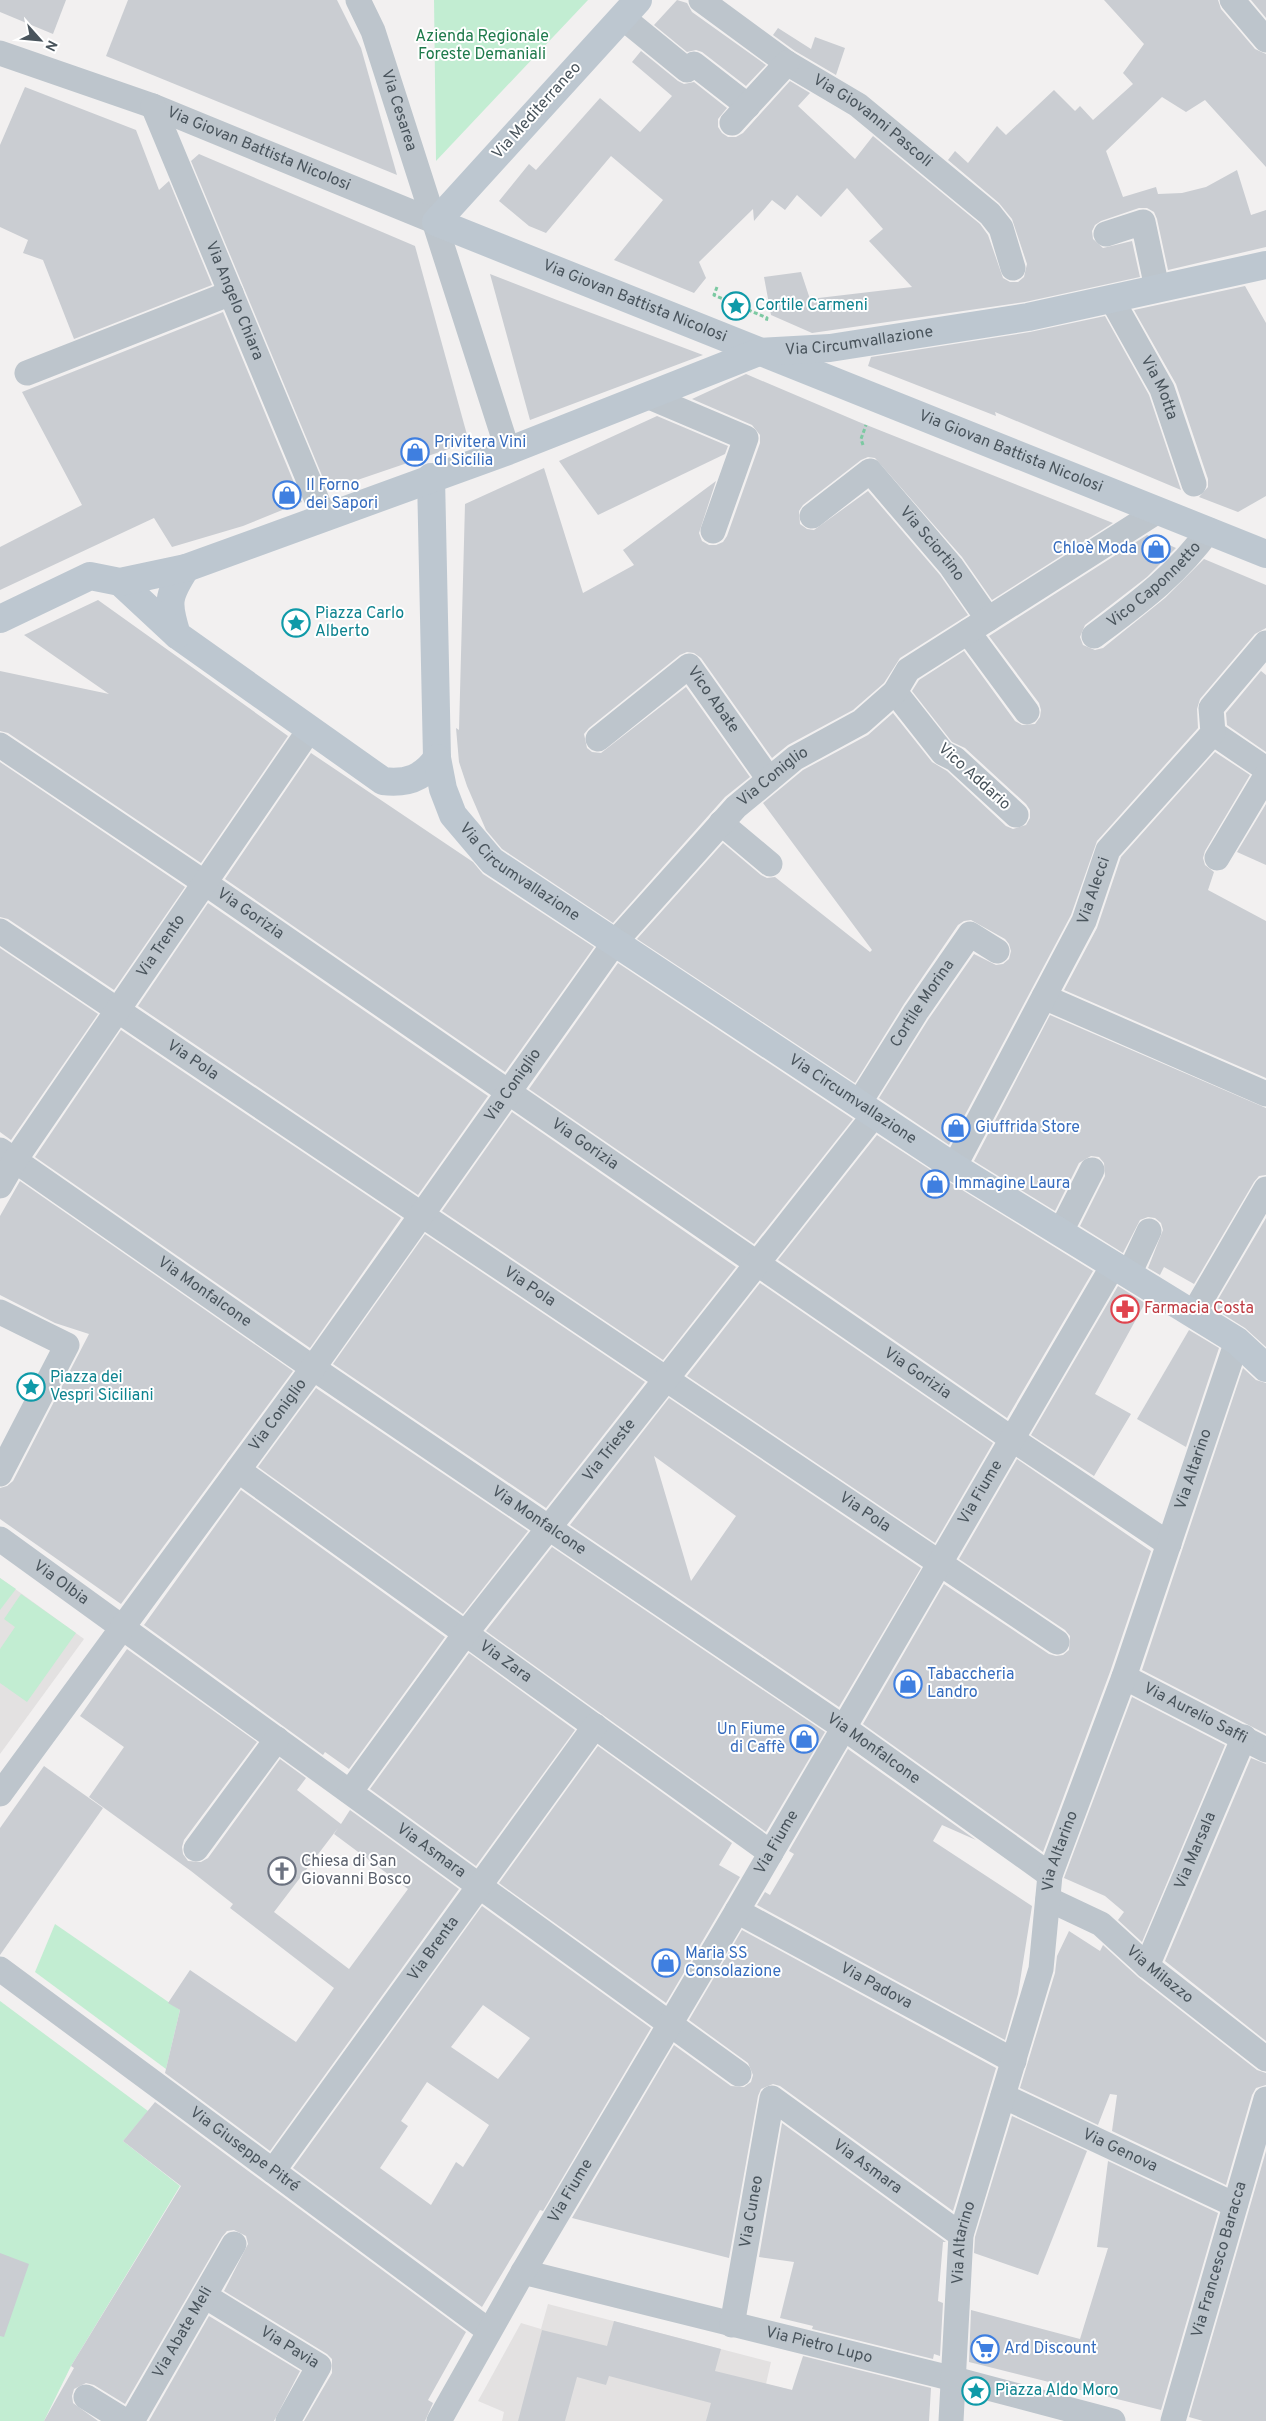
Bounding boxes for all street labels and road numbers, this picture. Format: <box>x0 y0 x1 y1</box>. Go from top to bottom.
street label: Via Mediterraneo <box>488 58 586 164</box>
street label: Via Cesarea <box>376 67 421 154</box>
street label: Via Giovanni Pascoli <box>809 70 936 172</box>
street label: Via Giovan Battista Nicolosi <box>164 103 353 196</box>
street label: Via Angelo Chiara <box>200 238 268 363</box>
street label: Via Giovan Battista Nicolosi <box>539 256 730 347</box>
street label: Via Circumvallazione <box>784 322 935 361</box>
street label: Via Motta <box>1135 352 1182 422</box>
street label: Via Giovan Battista Nicolosi <box>915 406 1106 498</box>
street label: Via Sciortino <box>895 502 969 585</box>
street label: Vico Caponnetto <box>1103 538 1206 632</box>
street label: Vico Abate <box>682 662 743 737</box>
street label: Vico Addario <box>933 739 1015 815</box>
street label: Via Coniglio <box>734 743 812 811</box>
street label: Via Circumvallazione <box>454 819 583 926</box>
street label: Via Alecci <box>1073 854 1115 927</box>
street label: Via Gorizia <box>213 884 288 944</box>
street label: Via Trento <box>133 911 190 982</box>
street label: Cortile Morina <box>886 956 959 1051</box>
street label: Via Pola <box>163 1036 222 1085</box>
street label: Via Coniglio <box>480 1045 546 1126</box>
street label: Via Circumvallazione <box>785 1050 920 1149</box>
street label: Via Gorizia <box>547 1114 622 1175</box>
street label: Via Monfalcone <box>153 1253 255 1332</box>
street label: Via Pola <box>500 1262 559 1312</box>
street label: Via Gorizia <box>880 1343 955 1404</box>
street label: Via Coniglio <box>245 1375 312 1456</box>
street label: Via Trieste <box>579 1415 641 1486</box>
street label: Via Altarino <box>1171 1426 1217 1512</box>
street label: Via Fiume <box>954 1457 1007 1528</box>
street label: Via Monfalcone <box>487 1482 590 1560</box>
street label: Via Pola <box>835 1488 894 1537</box>
street label: Via Olbia <box>29 1556 93 1610</box>
street label: Via Zara <box>475 1636 535 1688</box>
street label: Via Aurelio Saffi <box>1140 1679 1251 1749</box>
street label: Via Monfalcone <box>823 1709 924 1789</box>
street label: Via Fiume <box>750 1807 804 1878</box>
street label: Via Altarino <box>1038 1808 1083 1892</box>
street label: Via Marsala <box>1171 1809 1221 1893</box>
street label: Via Asmara <box>392 1819 470 1883</box>
street label: Via Brenta <box>404 1913 464 1985</box>
street label: Via Milazzo <box>1121 1941 1197 2008</box>
street label: Via Padova <box>836 1959 916 2014</box>
street label: Via Giuseppe Pitré <box>185 2103 303 2197</box>
street label: Via Genova <box>1079 2125 1161 2177</box>
street label: Via Asmara <box>828 2135 906 2199</box>
street label: Via Fiume <box>544 2155 598 2227</box>
street label: Via Cuneo <box>736 2174 768 2250</box>
street label: Via Francesco Baracca <box>1188 2179 1252 2340</box>
street label: Via Altarino <box>948 2199 981 2285</box>
street label: Via Abate Meli <box>149 2283 217 2382</box>
street label: Via Pavia <box>256 2322 323 2373</box>
street label: Via Pietro Lupo <box>763 2323 875 2368</box>

